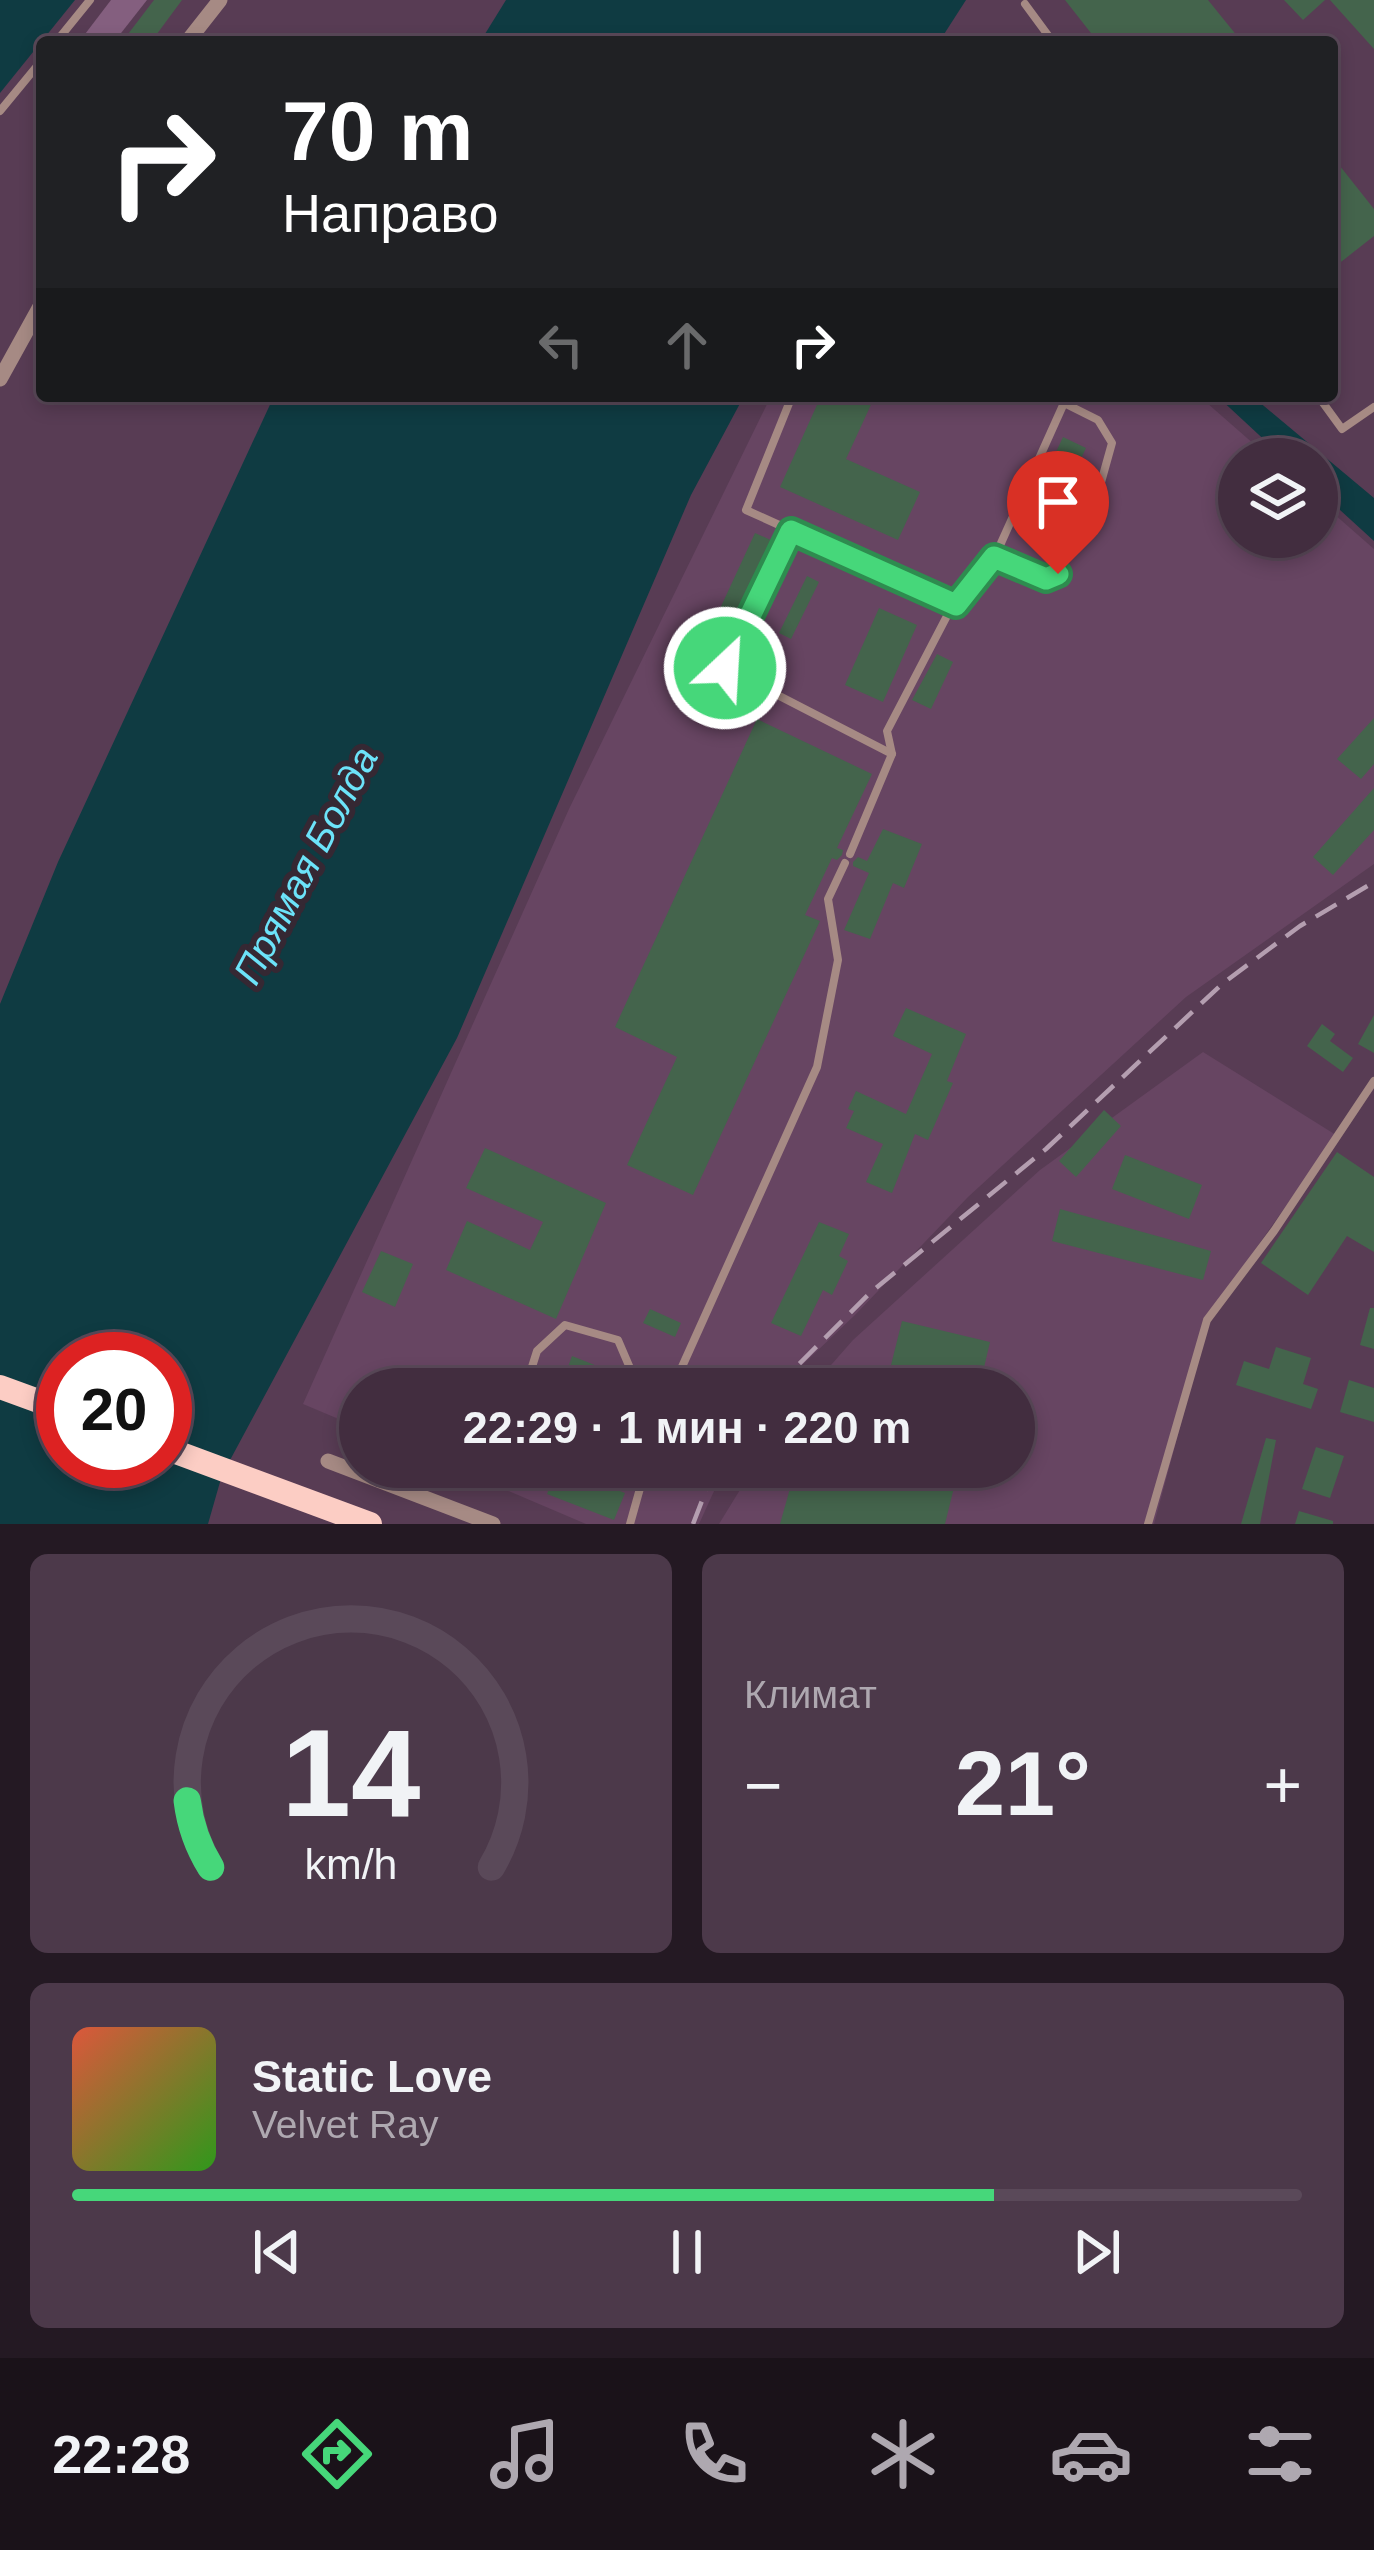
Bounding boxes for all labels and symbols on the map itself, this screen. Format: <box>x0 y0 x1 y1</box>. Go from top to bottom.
pin <box>1007 451 1109 574</box>
position arrow <box>662 605 788 731</box>
water label: Прямая Болда <box>225 740 386 991</box>
speed limit sign: 20 <box>36 1332 192 1488</box>

